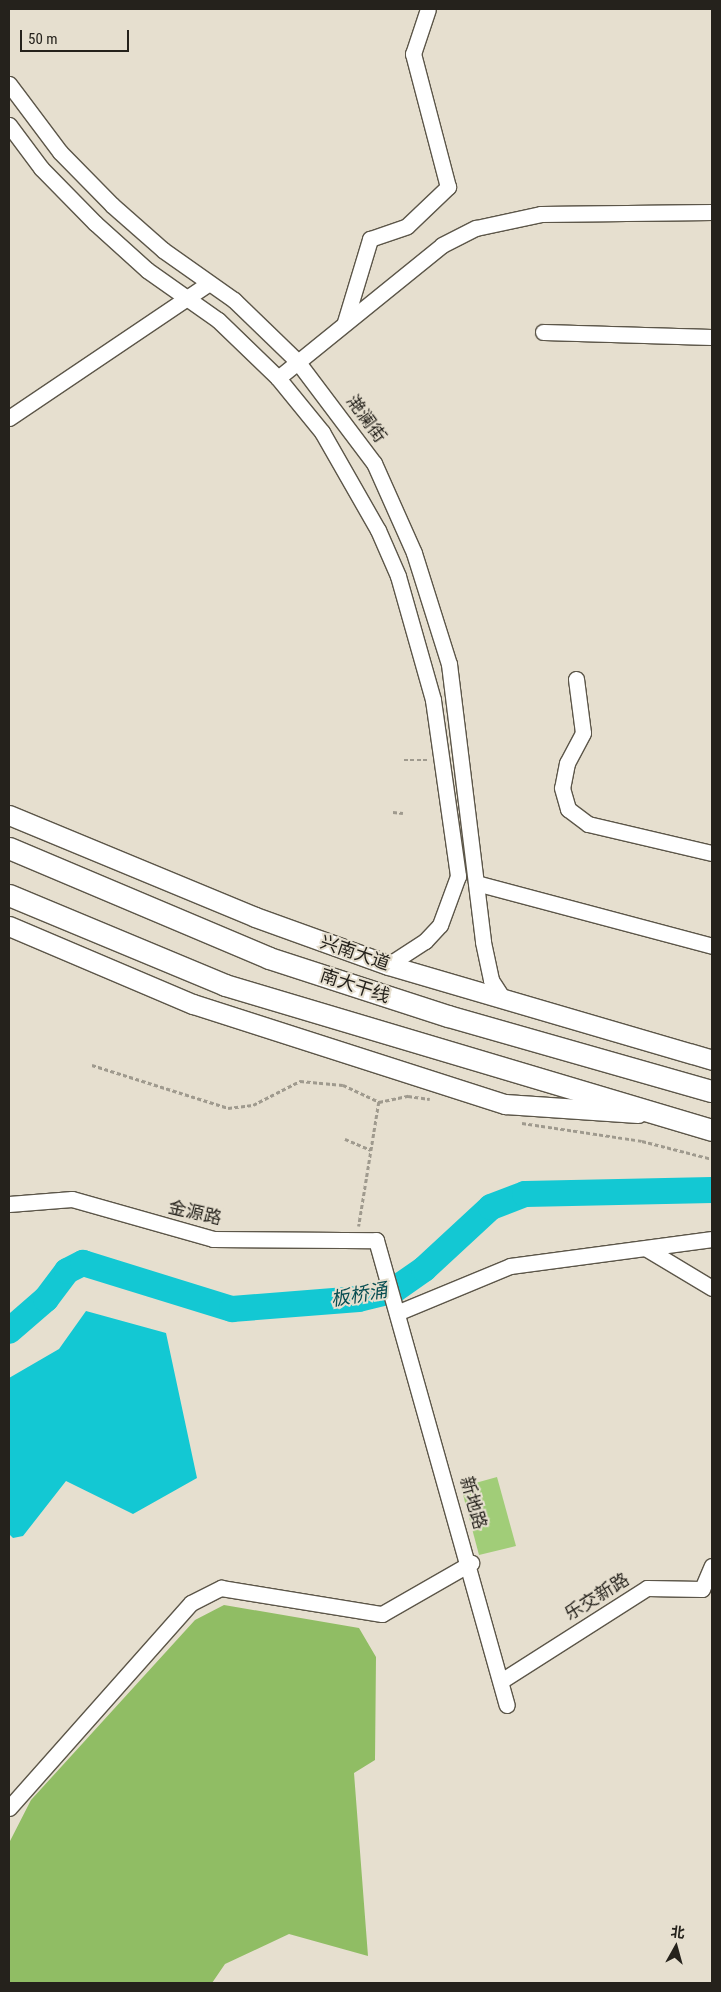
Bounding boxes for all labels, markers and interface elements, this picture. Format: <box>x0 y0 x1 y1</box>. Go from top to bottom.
scale bar <box>22 20 131 52</box>
text: 50 m <box>28 30 58 48</box>
street label: 滟澜街 <box>341 391 391 447</box>
street label: 兴南大道 <box>317 931 393 975</box>
street label: 南大干线 <box>317 965 393 1007</box>
street label: 金源路 <box>166 1196 224 1230</box>
water label: 板桥涌 <box>329 1279 389 1311</box>
street label: 新地路 <box>455 1474 491 1532</box>
street label: 乐交新路 <box>561 1569 633 1625</box>
north arrow <box>651 1922 701 1972</box>
text: 北 <box>670 1923 686 1941</box>

